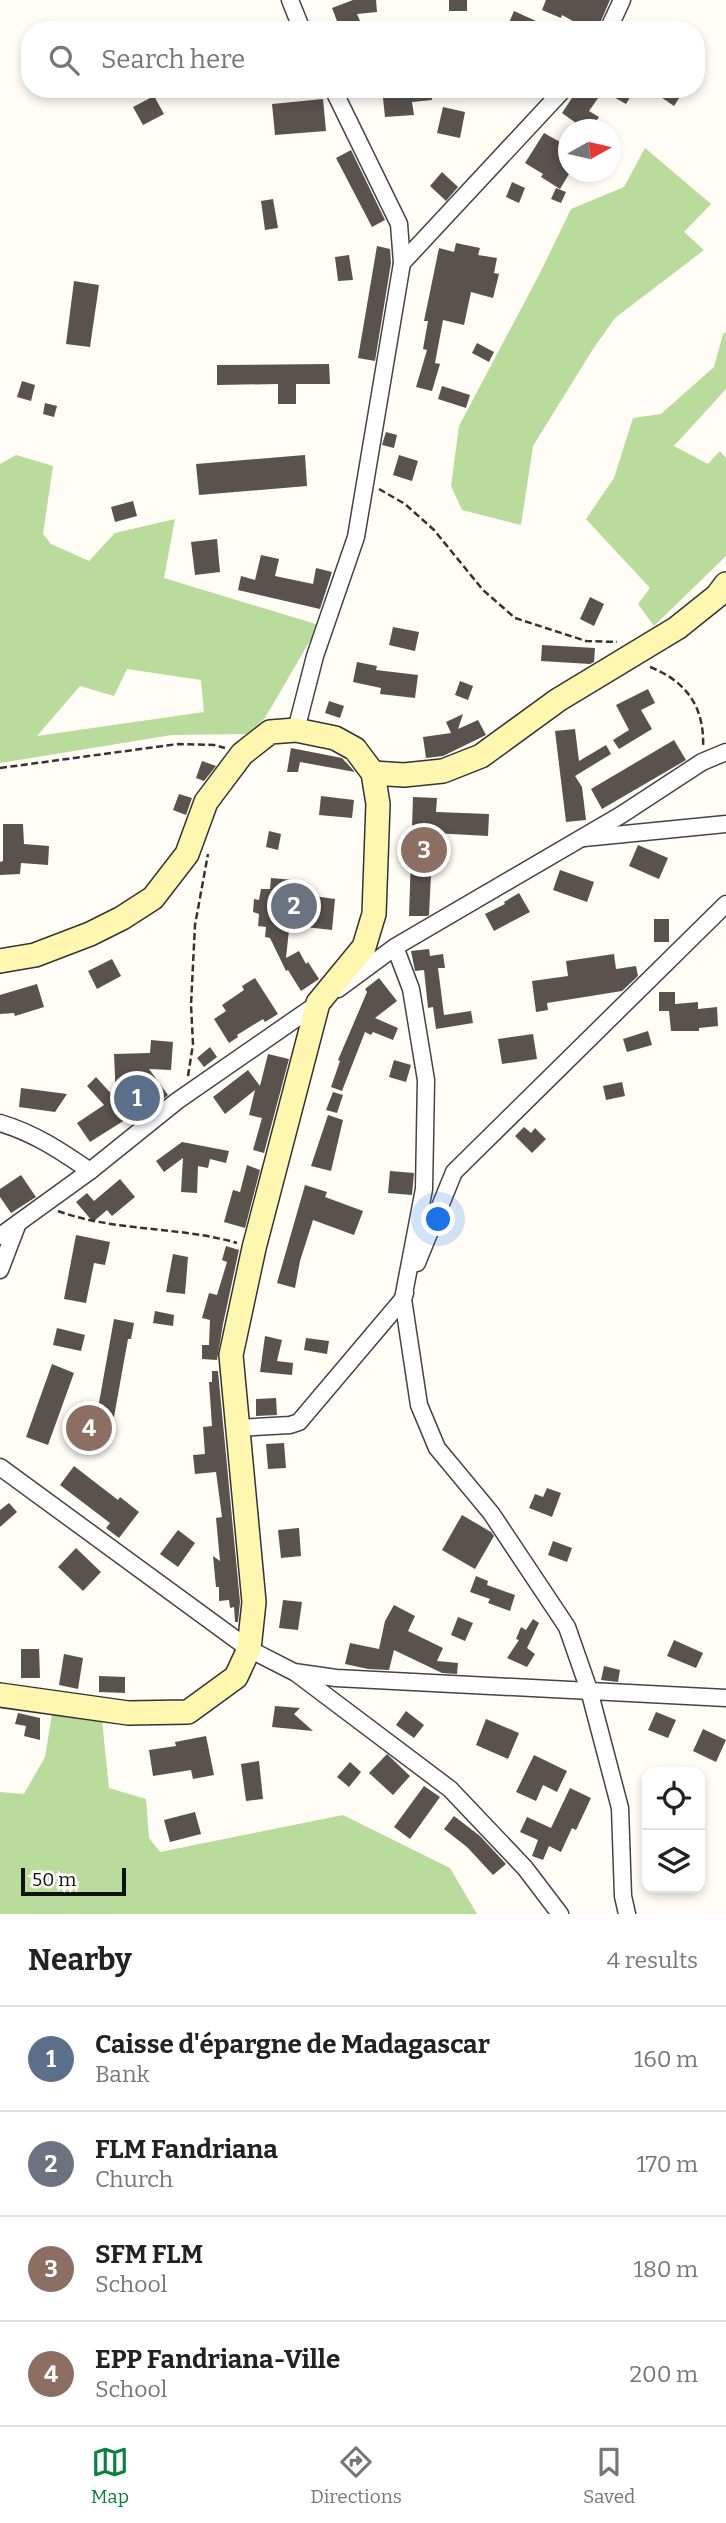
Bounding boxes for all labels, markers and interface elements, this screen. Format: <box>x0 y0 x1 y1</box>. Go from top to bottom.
search box <box>21 21 705 98</box>
icon: search <box>45 41 83 79</box>
text: Search here <box>101 44 245 75</box>
north arrow <box>558 119 621 182</box>
pin: 3 <box>401 824 447 876</box>
pin: 2 <box>271 880 317 932</box>
pin: 1 <box>114 1072 160 1124</box>
your location <box>421 1202 455 1236</box>
pin: 4 <box>66 1402 112 1454</box>
map controls <box>642 1767 705 1893</box>
button: locate <box>642 1767 705 1830</box>
button: layers <box>642 1830 705 1893</box>
scale bar <box>21 1865 126 1897</box>
text: 50 m <box>32 1868 76 1891</box>
text: Nearby <box>28 1942 132 1978</box>
text: 4 results <box>607 1946 698 1974</box>
text: Caisse d'épargne de Madagascar <box>95 2029 490 2060</box>
text: 1 <box>46 2045 56 2073</box>
text: 160 m <box>634 2045 698 2073</box>
text: Bank <box>95 2060 149 2088</box>
text: FLM Fandriana <box>95 2134 278 2165</box>
text: 2 <box>45 2150 57 2178</box>
text: 170 m <box>636 2150 698 2178</box>
text: Church <box>95 2165 173 2193</box>
text: SFM FLM <box>95 2239 203 2270</box>
text: 3 <box>44 2255 58 2283</box>
text: 180 m <box>634 2255 698 2283</box>
text: School <box>95 2270 167 2298</box>
text: EPP Fandriana-Ville <box>95 2344 340 2375</box>
text: 4 <box>44 2360 58 2388</box>
text: 200 m <box>629 2360 698 2388</box>
text: School <box>95 2375 167 2403</box>
tab: Map <box>91 2443 129 2508</box>
tab: Directions <box>310 2443 402 2508</box>
tab: Saved <box>583 2443 635 2508</box>

